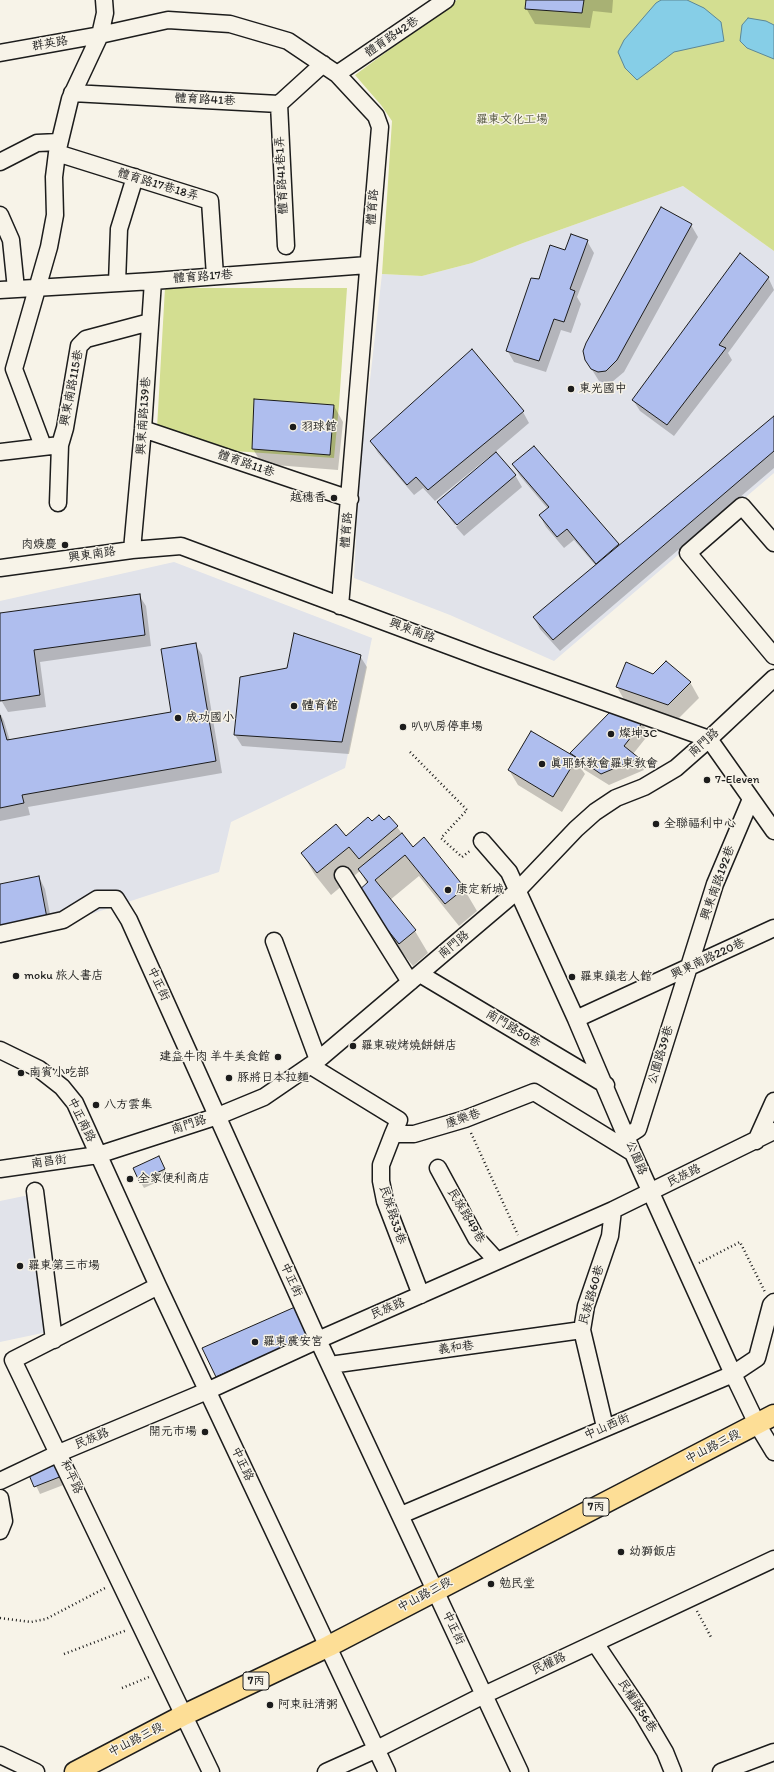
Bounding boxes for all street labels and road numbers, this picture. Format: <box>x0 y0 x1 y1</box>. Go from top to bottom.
street label: 體育路42巷 <box>362 14 422 60</box>
street label: 群英路 <box>31 34 69 54</box>
street label: 體育路41巷 <box>174 91 236 109</box>
street label: 體育路41巷1弄 <box>273 136 291 214</box>
street label: 體育路17巷18弄 <box>116 166 200 204</box>
street label: 體育路 <box>364 188 382 226</box>
street label: 體育路17巷 <box>173 268 233 286</box>
street label: 興東南路115巷 <box>58 349 86 427</box>
street label: 興東南路139巷 <box>134 376 154 456</box>
street label: 體育路11巷 <box>216 448 276 480</box>
street label: 體育路 <box>338 511 356 549</box>
street label: 興東南路 <box>67 545 117 565</box>
street label: 興東南路 <box>387 616 437 646</box>
street label: 南門路 <box>686 726 722 760</box>
street label: 興東南路192巷 <box>698 844 738 922</box>
street label: 南門路 <box>436 928 472 962</box>
street label: 興東南路220巷 <box>669 936 747 982</box>
street label: 中正街 <box>144 965 172 1003</box>
street label: 南門路50巷 <box>483 1007 543 1051</box>
street label: 公園路39巷 <box>645 1024 677 1086</box>
street label: 中正南路 <box>64 1095 98 1145</box>
street label: 康樂巷 <box>444 1106 482 1132</box>
street label: 南門路 <box>170 1113 208 1137</box>
street label: 公園路 <box>622 1139 650 1177</box>
street label: 南昌街 <box>30 1152 68 1172</box>
street label: 民族路 <box>665 1162 703 1190</box>
street label: 民族路33巷 <box>376 1184 408 1246</box>
street label: 民族路49巷 <box>444 1186 488 1246</box>
street label: 中正街 <box>277 1261 305 1299</box>
street label: 民族路60巷 <box>577 1263 607 1327</box>
street label: 民族路 <box>369 1295 407 1323</box>
street label: 義和巷 <box>437 1338 475 1358</box>
street label: 中山西街 <box>582 1411 632 1443</box>
street label: 民族路 <box>73 1425 111 1453</box>
street label: 中山路三段 <box>683 1427 743 1467</box>
street label: 中正路 <box>228 1445 256 1483</box>
street label: 和平路 <box>57 1458 85 1496</box>
road number: 7丙 <box>583 1498 609 1516</box>
street label: 中山路三段 <box>395 1575 455 1615</box>
street label: 中正街 <box>439 1609 467 1647</box>
street label: 民權路 <box>530 1650 568 1678</box>
road number: 7丙 <box>243 1672 269 1690</box>
street label: 民權路56巷 <box>614 1677 660 1735</box>
street label: 中山路三段 <box>106 1720 166 1760</box>

